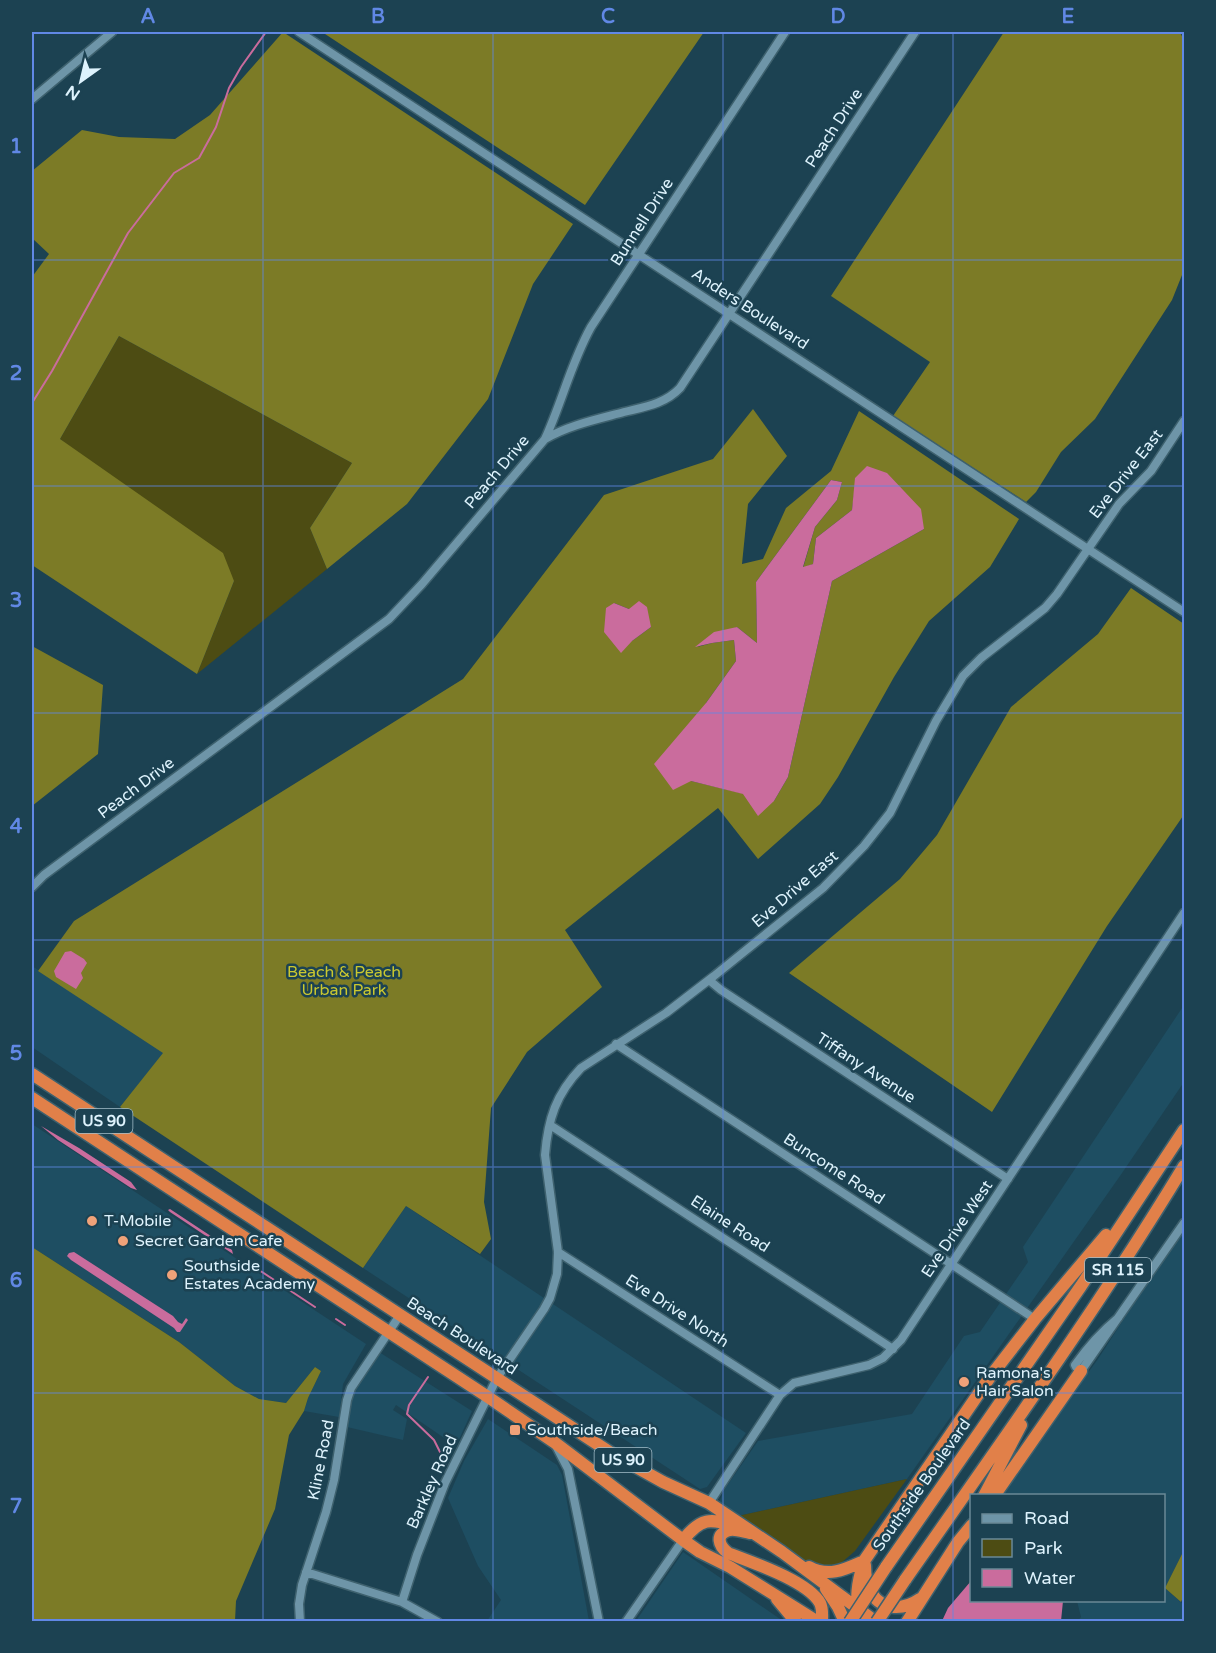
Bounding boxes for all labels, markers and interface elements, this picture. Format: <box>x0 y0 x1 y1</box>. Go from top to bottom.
text: A <box>141 5 156 29</box>
text: B <box>371 5 385 29</box>
text: C <box>601 5 615 29</box>
text: D <box>830 5 846 29</box>
text: E <box>1062 5 1075 29</box>
north arrow <box>51 51 111 111</box>
text: N <box>62 81 84 104</box>
street label: Peach Drive <box>801 85 867 171</box>
text: 1 <box>10 135 22 159</box>
street label: Bunnell Drive <box>606 174 678 270</box>
street label: Anders Boulevard <box>688 264 812 354</box>
text: 2 <box>10 362 22 386</box>
street label: Eve Drive East <box>1085 425 1167 523</box>
street label: Peach Drive <box>460 431 534 513</box>
text: 3 <box>10 589 22 613</box>
street label: Peach Drive <box>94 753 178 823</box>
text: 4 <box>10 815 23 839</box>
street label: Eve Drive East <box>748 846 842 932</box>
park label: Beach & Peach Urban Park <box>287 962 401 1000</box>
street label: Tiffany Avenue <box>813 1028 919 1108</box>
text: 5 <box>10 1042 22 1066</box>
road number: US 90 <box>76 1109 132 1133</box>
street label: Buncome Road <box>780 1129 888 1209</box>
street label: Eve Drive West <box>917 1176 997 1282</box>
street label: Elaine Road <box>687 1191 773 1257</box>
place label: T-Mobile <box>104 1211 171 1231</box>
marker: T-Mobile <box>85 1214 99 1228</box>
place label: Secret Garden Cafe <box>135 1231 282 1251</box>
marker: Secret Garden Cafe <box>116 1234 130 1248</box>
place label: Southside Estates Academy <box>184 1256 315 1294</box>
road number: SR 115 <box>1085 1258 1151 1282</box>
marker: Southside Estates Academy <box>165 1268 179 1282</box>
text: 6 <box>10 1269 22 1293</box>
street label: Eve Drive North <box>621 1270 733 1352</box>
street label: Beach Boulevard <box>403 1293 521 1379</box>
place label: Ramona's Hair Salon <box>976 1363 1054 1401</box>
marker: Ramona's Hair Salon <box>957 1375 971 1389</box>
street label: Southside Boulevard <box>869 1415 975 1555</box>
street label: Kline Road <box>303 1418 339 1502</box>
place label: Southside/Beach <box>527 1420 657 1440</box>
marker: Southside/Beach <box>508 1423 522 1437</box>
street label: Barkley Road <box>402 1432 462 1532</box>
road number: US 90 <box>594 1448 652 1472</box>
legend <box>970 1494 1165 1602</box>
text: 7 <box>10 1495 22 1519</box>
text: Road <box>1024 1507 1069 1529</box>
text: Park <box>1024 1537 1063 1559</box>
text: Water <box>1024 1567 1075 1589</box>

